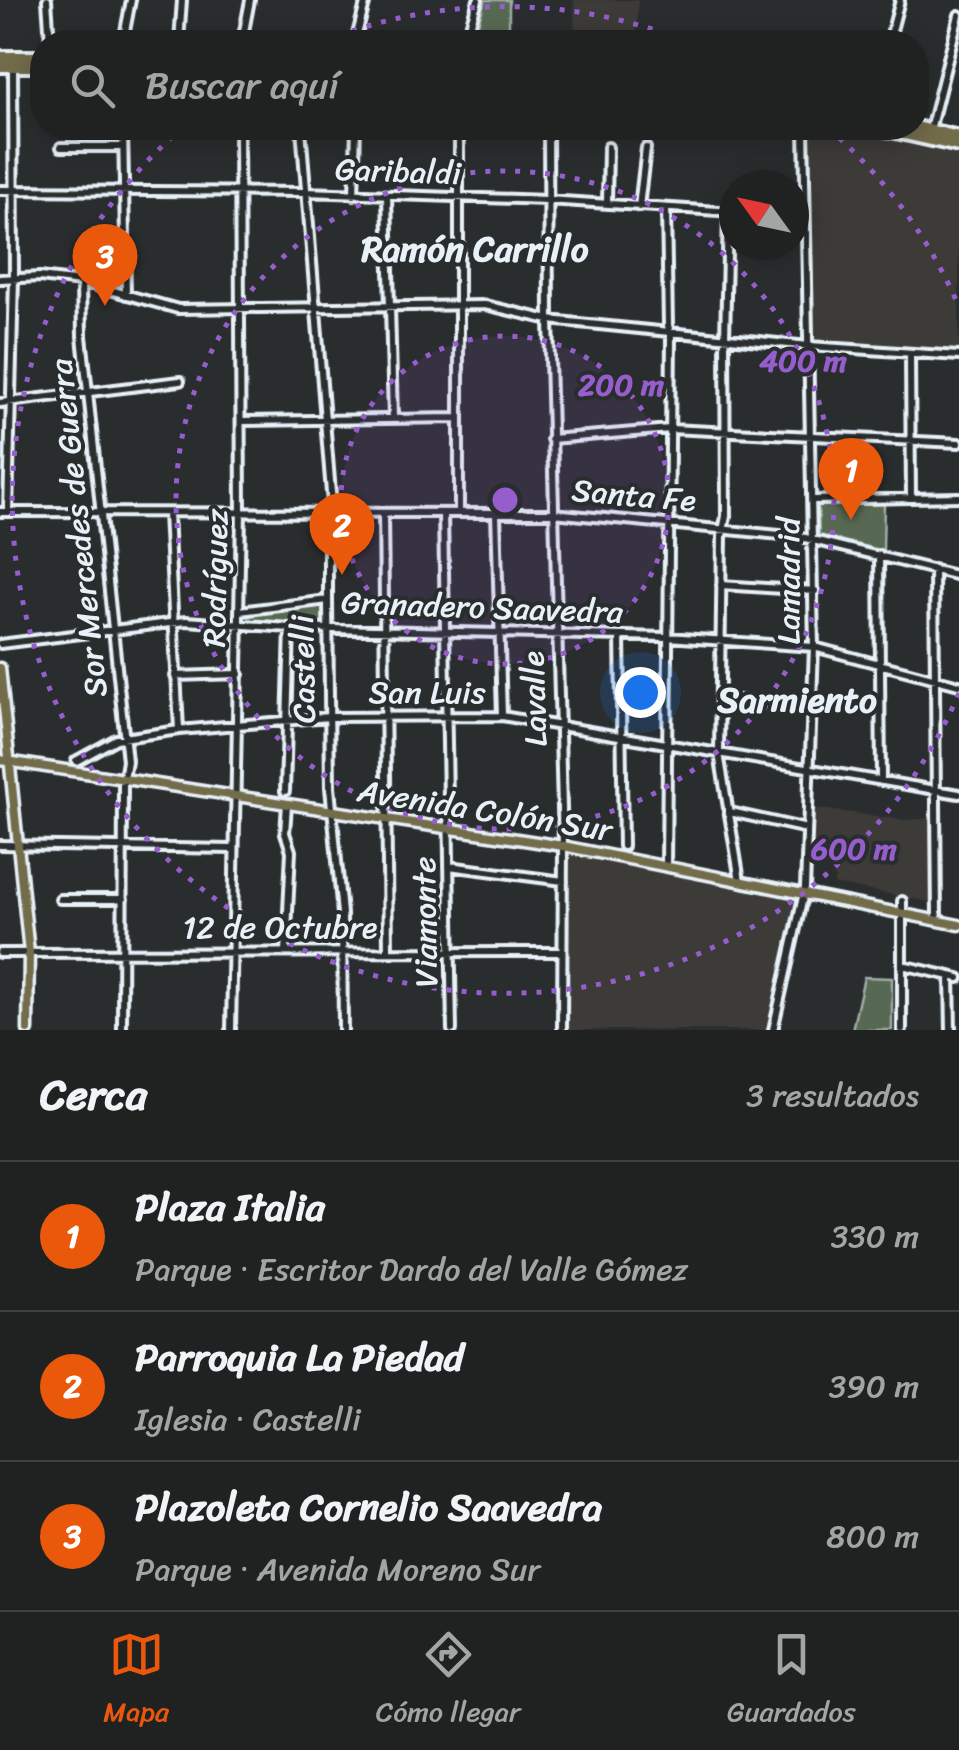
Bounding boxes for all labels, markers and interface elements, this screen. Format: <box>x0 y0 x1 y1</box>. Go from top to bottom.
search box <box>30 30 929 140</box>
text: Buscar aquí <box>145 52 339 119</box>
icon: search <box>65 58 120 113</box>
street label: Garibaldi <box>334 141 463 202</box>
north arrow <box>719 170 809 260</box>
district label: Ramón Carrillo <box>361 218 589 280</box>
pin: 3 <box>72 224 138 306</box>
text: 400 m <box>759 334 847 388</box>
street label: Sor Mercedes de Guerra <box>32 355 125 700</box>
text: 200 m <box>578 358 664 412</box>
pin: 1 <box>818 438 884 520</box>
street label: Santa Fe <box>569 462 699 529</box>
centre of rings <box>487 482 523 518</box>
pin: 2 <box>310 492 374 575</box>
street label: Rodríguez <box>186 508 245 648</box>
street label: Lamadrid <box>760 515 817 645</box>
street label: Granadero Saavedra <box>340 574 625 641</box>
street label: Castelli <box>274 613 333 724</box>
street label: Lavalle <box>504 650 565 748</box>
street label: San Luis <box>368 664 486 721</box>
your location <box>615 667 666 718</box>
district label: Sarmiento <box>716 669 877 731</box>
street label: Avenida Colón Sur <box>352 762 618 859</box>
text: 600 m <box>811 822 897 876</box>
street label: Viamonte <box>396 856 455 988</box>
street label: 12 de Octubre <box>182 899 378 956</box>
text: Cerca <box>40 1058 147 1132</box>
text: 3 resultados <box>746 1067 919 1124</box>
text: Plaza Italia <box>135 1174 325 1241</box>
text: 1 <box>66 1208 79 1265</box>
text: 330 m <box>831 1208 919 1265</box>
text: Parque · Escritor Dardo del Valle Gómez <box>135 1241 688 1298</box>
text: Parroquia La Piedad <box>135 1324 464 1391</box>
text: 2 <box>63 1358 82 1415</box>
text: 390 m <box>829 1358 919 1415</box>
text: Iglesia · Castelli <box>135 1391 361 1448</box>
text: Plazoleta Cornelio Saavedra <box>135 1474 602 1541</box>
text: 3 <box>64 1508 81 1565</box>
text: 800 m <box>826 1508 919 1565</box>
text: Parque · Avenida Moreno Sur <box>135 1541 540 1598</box>
tab: Mapa <box>103 1627 169 1736</box>
tab: Cómo llegar <box>376 1627 520 1736</box>
tab: Guardados <box>727 1627 856 1736</box>

